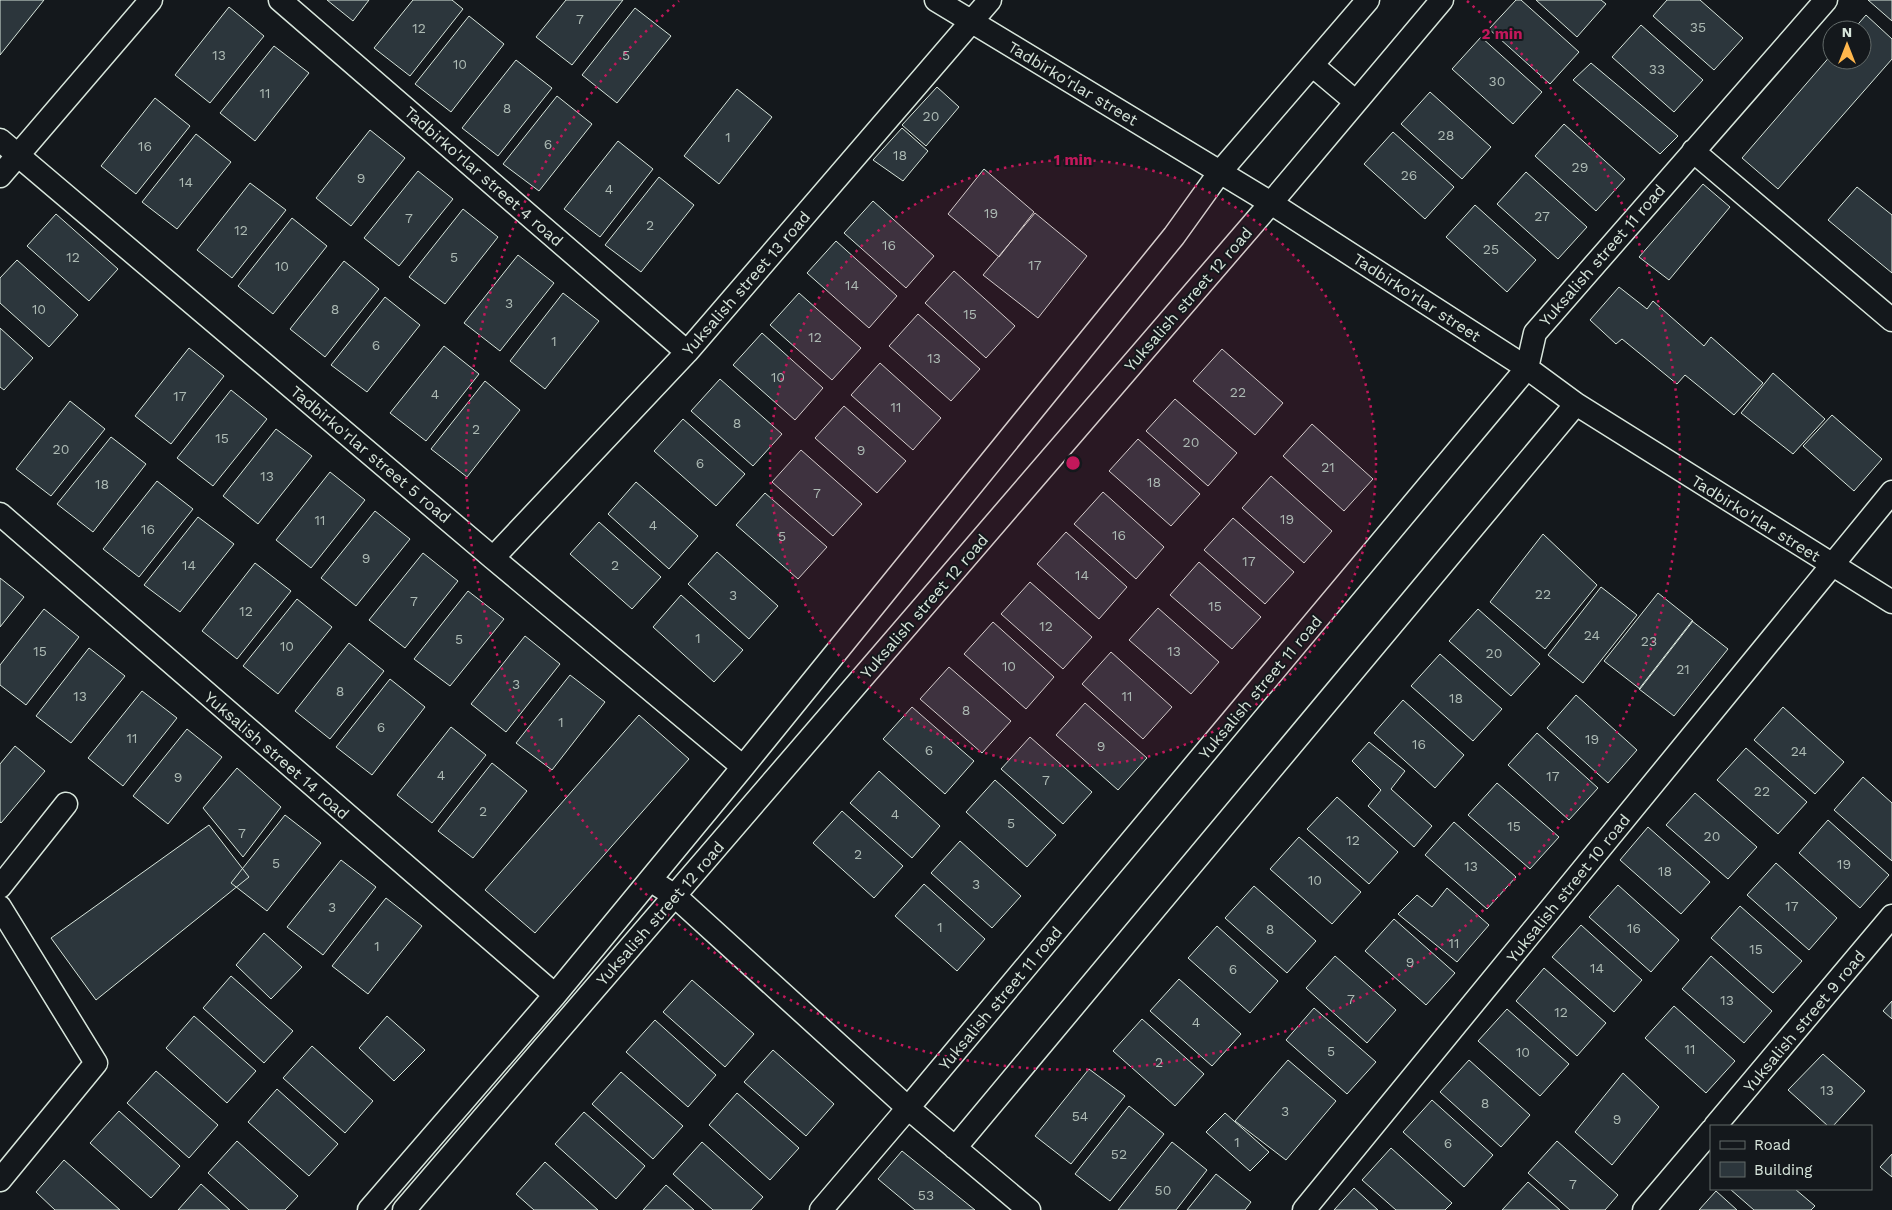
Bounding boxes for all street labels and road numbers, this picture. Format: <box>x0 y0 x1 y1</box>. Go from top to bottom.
street label: Tadbirko'rlar street <box>1004 37 1141 130</box>
street label: Tadbirko'rlar street 4 road <box>401 102 567 250</box>
street label: Yuksalish street 11 road <box>1536 180 1669 330</box>
street label: Yuksalish street 13 road <box>679 207 814 359</box>
street label: Yuksalish street 12 road <box>1121 223 1256 375</box>
street label: Tadbirko'rlar street <box>1349 249 1484 346</box>
street label: Tadbirko'rlar street 5 road <box>287 382 455 527</box>
street label: Tadbirko'rlar street <box>1688 471 1824 566</box>
street label: Yuksalish street 12 road <box>857 530 992 682</box>
street label: Yuksalish street 11 road <box>1195 612 1326 763</box>
street label: Yuksalish street 14 road <box>200 687 353 823</box>
street label: Yuksalish street 10 road <box>1503 810 1634 966</box>
street label: Yuksalish street 12 road <box>593 837 728 989</box>
street label: Yuksalish street 11 road <box>935 923 1066 1074</box>
street label: Yuksalish street 9 road <box>1739 946 1869 1096</box>

